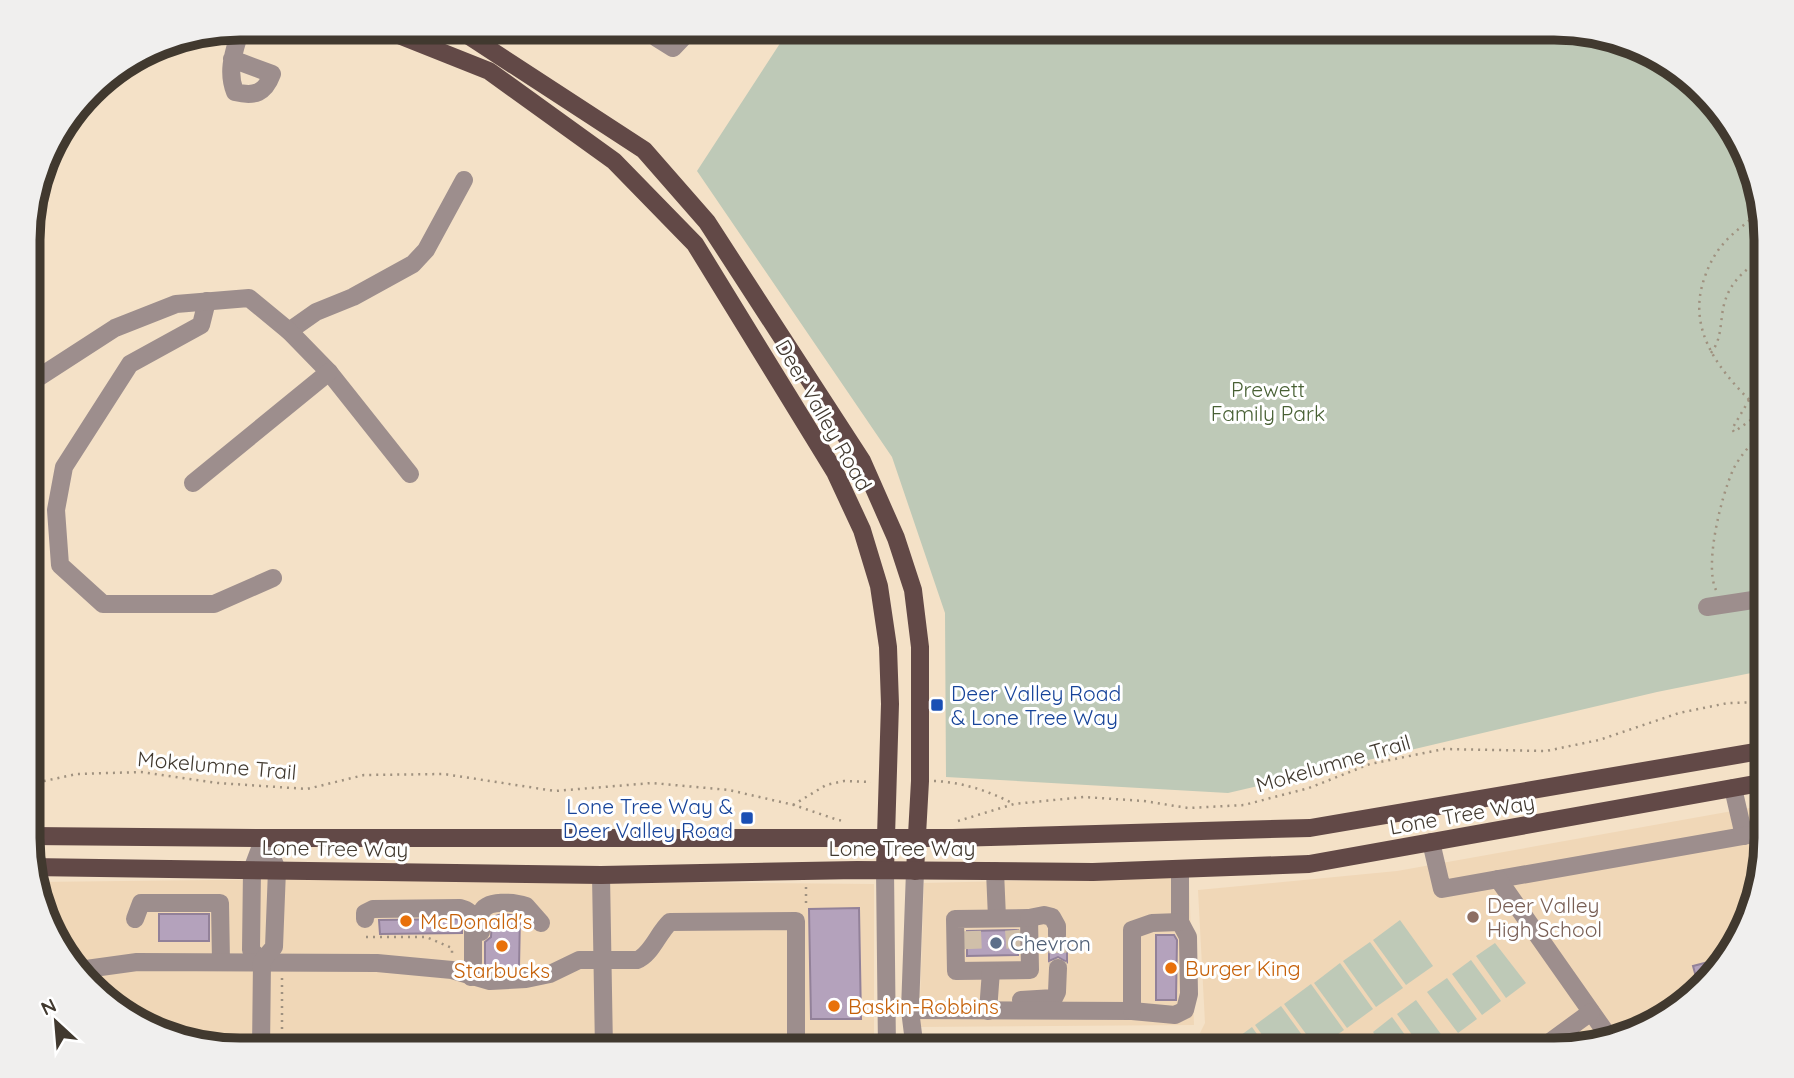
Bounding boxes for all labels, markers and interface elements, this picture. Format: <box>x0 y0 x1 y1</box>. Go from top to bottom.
street label: Deer Valley Road <box>770 335 878 495</box>
park label: Prewett Family Park <box>1211 376 1325 426</box>
place label: Deer Valley Road & Lone Tree Way <box>951 680 1121 730</box>
marker: Deer Valley Road & Lone Tree Way <box>929 697 945 713</box>
street label: Mokelumne Trail <box>1253 729 1413 797</box>
street label: Mokelumne Trail <box>136 745 298 785</box>
street label: Lone Tree Way <box>1387 788 1537 840</box>
place label: Lone Tree Way & Deer Valley Road <box>563 793 733 843</box>
marker: Lone Tree Way & Deer Valley Road <box>739 810 755 826</box>
street label: Lone Tree Way <box>261 834 409 862</box>
street label: Lone Tree Way <box>829 835 975 861</box>
place label: Deer Valley High School <box>1487 892 1602 942</box>
place label: McDonald's <box>420 908 532 934</box>
marker: Deer Valley High School <box>1465 909 1481 925</box>
marker: McDonald's <box>398 913 414 929</box>
place label: Chevron <box>1010 930 1091 956</box>
marker: Chevron <box>988 935 1004 951</box>
marker: Starbucks <box>494 938 510 954</box>
place label: Burger King <box>1185 955 1301 981</box>
place label: Starbucks <box>454 957 550 983</box>
marker: Burger King <box>1163 960 1179 976</box>
north arrow <box>21 987 91 1057</box>
text: N <box>37 993 60 1021</box>
place label: Baskin-Robbins <box>848 993 999 1019</box>
marker: Baskin-Robbins <box>826 998 842 1014</box>

